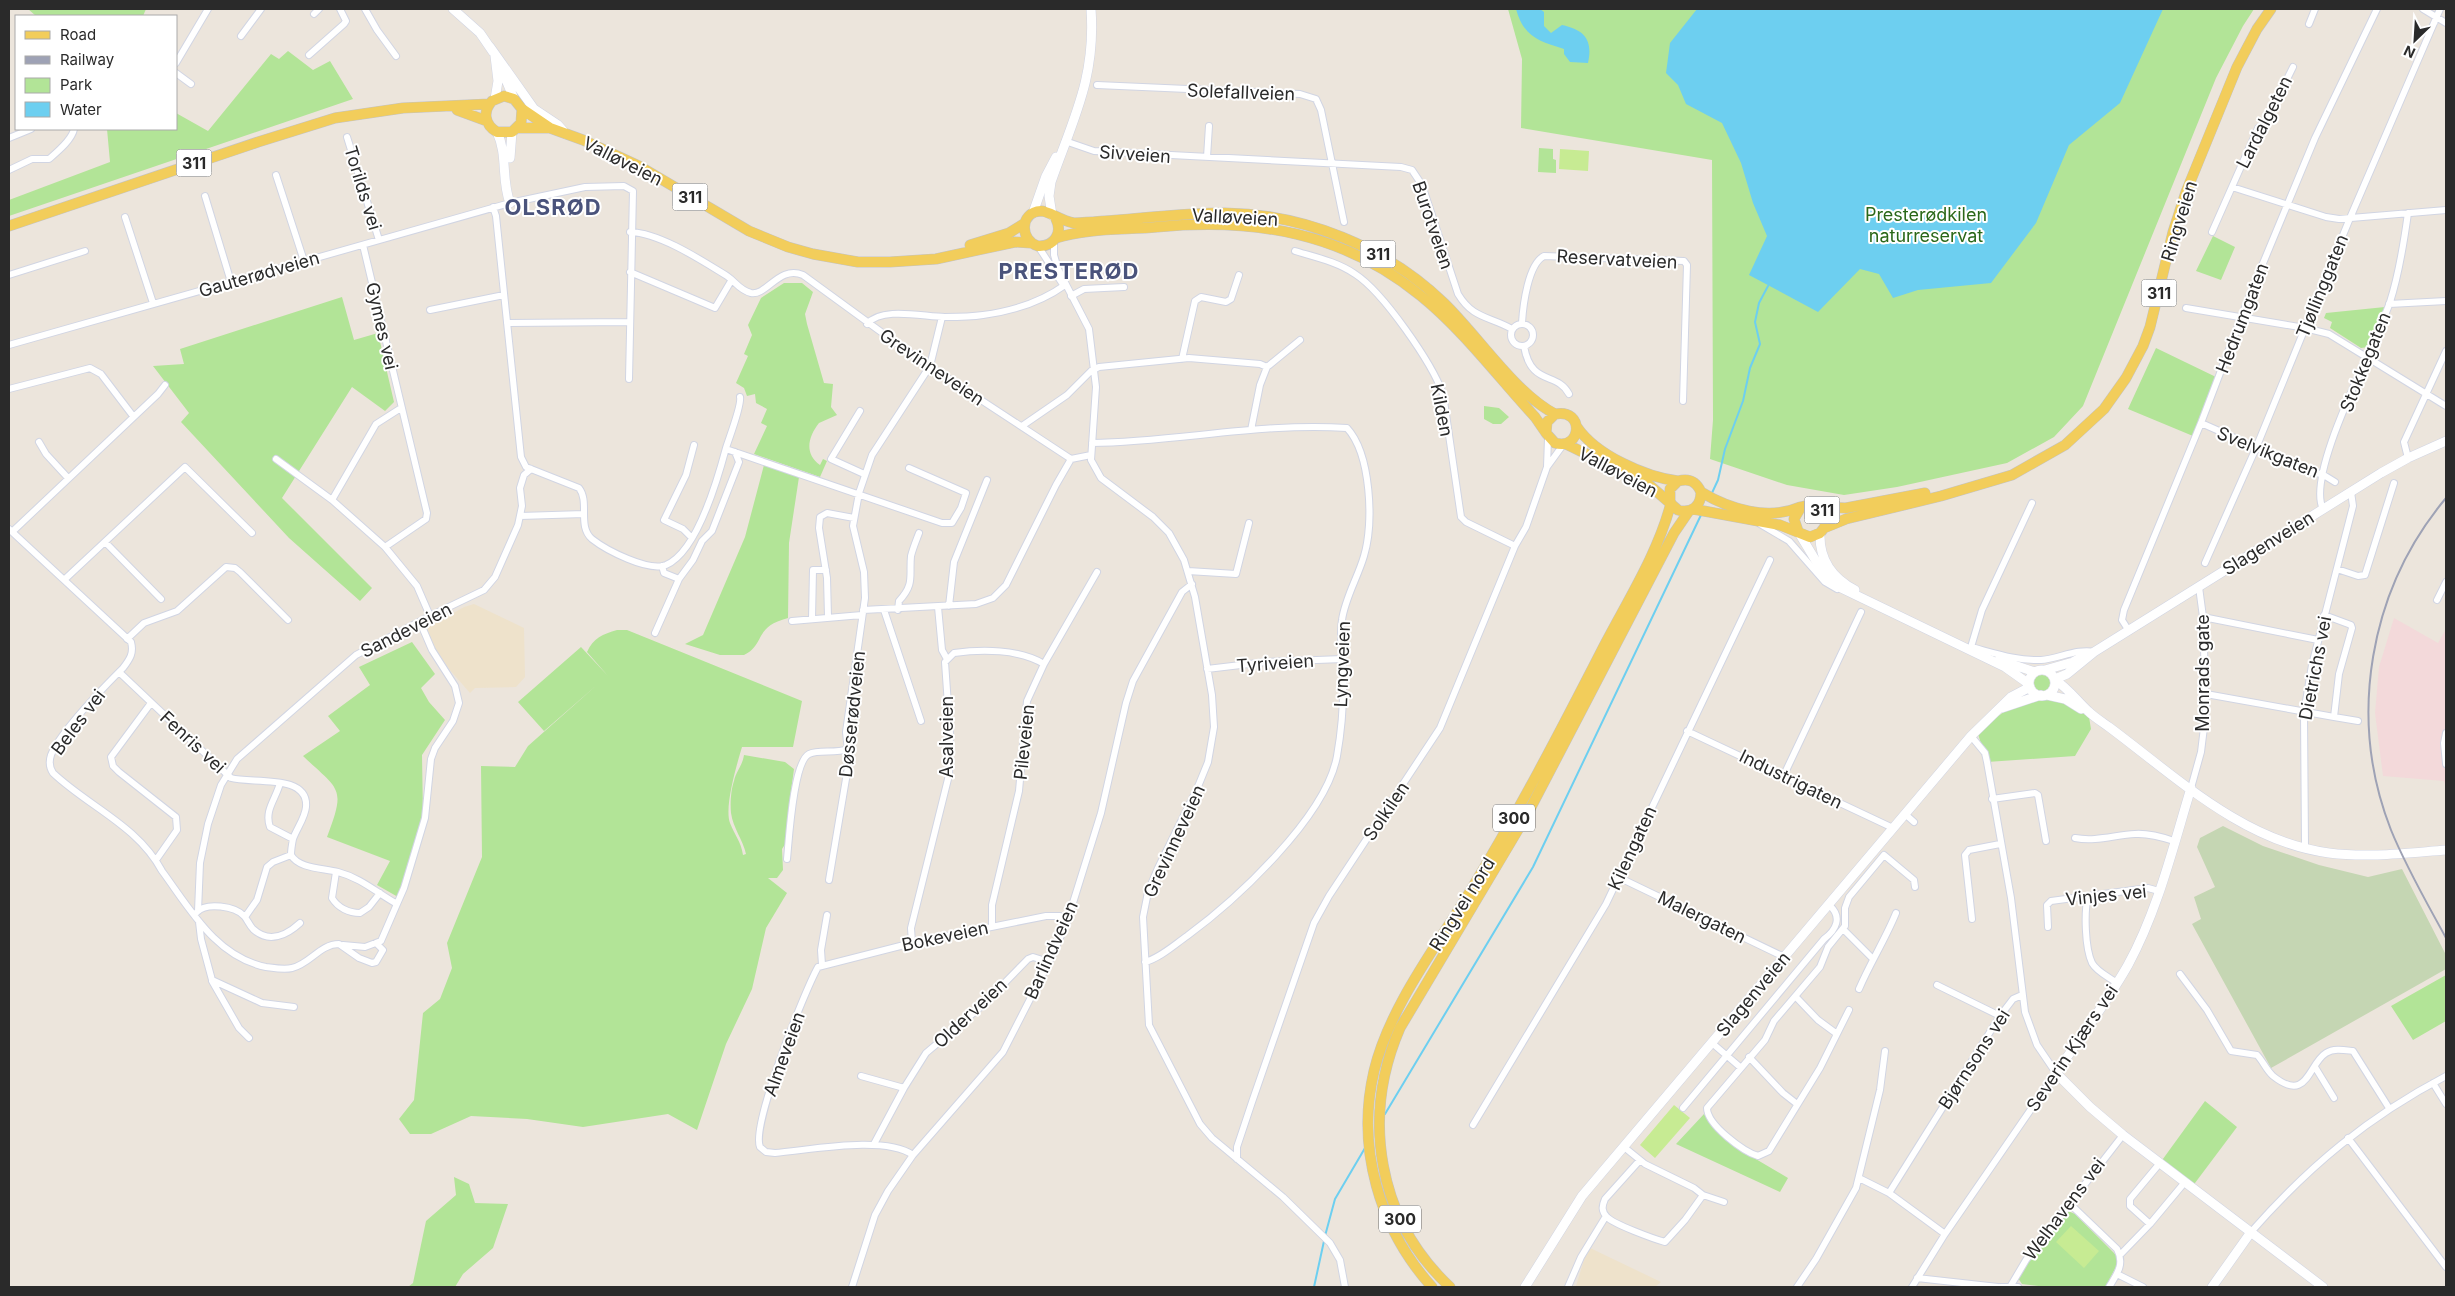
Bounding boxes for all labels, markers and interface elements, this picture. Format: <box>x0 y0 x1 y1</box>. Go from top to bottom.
legend <box>15 15 178 130</box>
north arrow <box>2390 15 2440 65</box>
text: Road <box>60 25 96 44</box>
text: N <box>2401 42 2418 62</box>
text: Railway <box>60 50 115 69</box>
street label: Lardalgeten <box>2232 72 2296 172</box>
text: Park <box>60 75 93 94</box>
street label: Solefallveien <box>1187 80 1295 104</box>
text: Water <box>60 100 102 119</box>
street label: Valløveien <box>580 132 666 190</box>
street label: Sivveien <box>1098 141 1172 167</box>
street label: Torilds vei <box>340 143 386 233</box>
road number: 311 <box>176 150 212 177</box>
street label: Burotveien <box>1408 178 1458 272</box>
street label: Ringveien <box>2157 178 2201 264</box>
road number: 311 <box>672 183 708 210</box>
district label: OLSRØD <box>504 194 602 220</box>
street label: Valløveien <box>1191 204 1279 230</box>
park label: Presterødkilen naturreservat <box>1865 204 1987 246</box>
street label: Tjøllinggaten <box>2292 231 2352 341</box>
road number: 311 <box>1360 240 1396 268</box>
street label: Reservatveien <box>1556 245 1678 273</box>
street label: Gauterødveien <box>196 247 322 301</box>
district label: PRESTERØD <box>999 258 1139 284</box>
street label: Hedrumgaten <box>2211 260 2273 376</box>
street label: Gymes vei <box>362 280 402 372</box>
road number: 311 <box>2142 280 2176 306</box>
street label: Stokkegaten <box>2335 309 2395 415</box>
street label: Grevinneveien <box>876 324 988 410</box>
street label: Kilden <box>1427 382 1457 438</box>
street label: Svelvikgaten <box>2214 422 2322 482</box>
street label: Valløveien <box>1575 442 1661 502</box>
road number: 311 <box>1804 496 1840 524</box>
street label: Slagenveien <box>2218 507 2318 579</box>
street label: Sandeveien <box>357 598 455 662</box>
street label: Monrads gate <box>2192 614 2213 732</box>
street label: Dietrichs vei <box>2295 614 2335 722</box>
street label: Lyngveien <box>1330 620 1354 708</box>
street label: Døsserødveien <box>835 650 869 778</box>
street label: Tyriveien <box>1235 650 1315 676</box>
street label: Beles vei <box>47 685 109 759</box>
street label: Asalveien <box>936 696 957 778</box>
street label: Pileveien <box>1010 703 1038 781</box>
street label: Fenris vei <box>156 706 230 778</box>
street label: Industrigaten <box>1736 745 1846 813</box>
street label: Solkilen <box>1359 778 1413 844</box>
street label: Grevinneveien <box>1139 781 1209 901</box>
street label: Kilengaten <box>1603 803 1661 893</box>
road number: 300 <box>1493 804 1535 831</box>
street label: Ringvei nord <box>1425 853 1499 955</box>
street label: Vinjes vei <box>2064 880 2148 910</box>
street label: Malergaten <box>1654 887 1750 947</box>
street label: Barlindveien <box>1020 898 1082 1002</box>
street label: Bokeveien <box>900 917 990 955</box>
street label: Slagenveien <box>1712 948 1794 1040</box>
street label: Olderveien <box>929 974 1011 1052</box>
street label: Severin Kjærs vei <box>2022 981 2122 1115</box>
street label: Bjørnsons vei <box>1934 1005 2014 1113</box>
street label: Almeveien <box>759 1009 809 1099</box>
street label: Welhavens vei <box>2019 1154 2109 1264</box>
road number: 300 <box>1379 1206 1421 1232</box>

